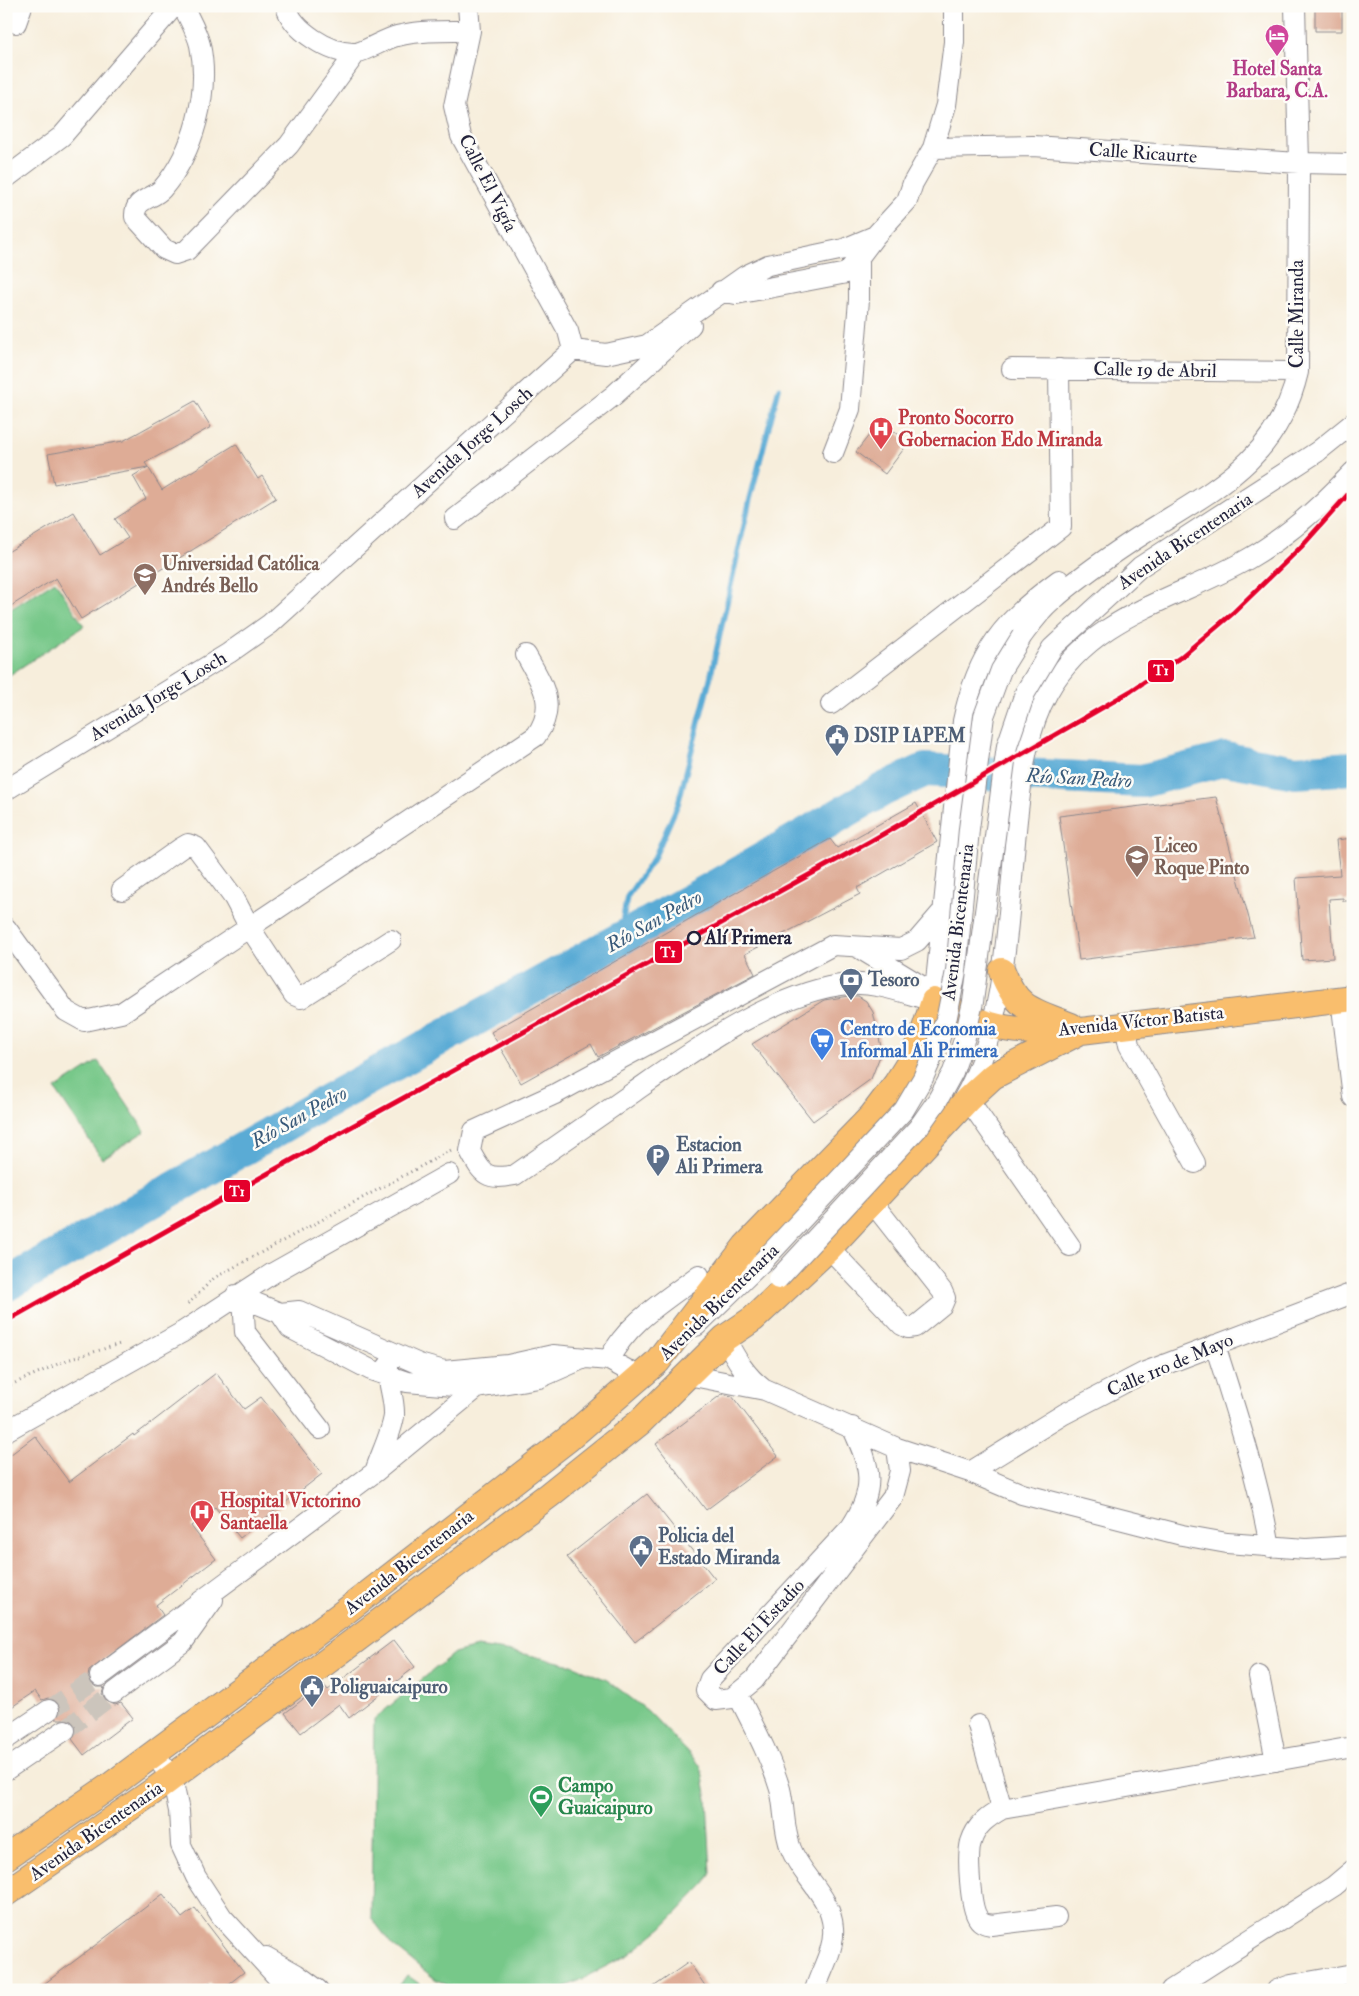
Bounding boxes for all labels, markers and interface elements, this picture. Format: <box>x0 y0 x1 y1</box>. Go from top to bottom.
hotel icon: Hotel Santa Barbara, C.A. <box>1264 23 1290 57</box>
place label: Hotel Santa Barbara, C.A. <box>1226 57 1328 103</box>
street label: Calle El Vigía <box>453 130 523 236</box>
street label: Calle Ricaurte <box>1088 137 1198 169</box>
street label: Calle Miranda <box>1285 260 1309 368</box>
street label: Calle 19 de Abril <box>1093 357 1217 383</box>
street label: Avenida Jorge Losch <box>405 381 538 504</box>
place label: Pronto Socorro Gobernacion Edo Miranda <box>898 406 1103 452</box>
hospital icon: Pronto Socorro Gobernacion Edo Miranda <box>868 416 894 450</box>
street label: Avenida Bicentenaria <box>1112 487 1257 596</box>
place label: Universidad Católica Andrés Bello <box>161 552 321 598</box>
school or university icon: Universidad Católica Andrés Bello <box>132 562 158 596</box>
street label: Avenida Jorge Losch <box>84 646 231 747</box>
line badge: T1 <box>1147 659 1175 683</box>
text: T1 <box>1152 662 1169 679</box>
public building icon: DSIP IAPEM <box>824 723 850 757</box>
place label: DSIP IAPEM <box>854 724 966 748</box>
water label: Río San Pedro <box>1024 763 1133 793</box>
place label: Liceo Roque Pinto <box>1154 834 1249 881</box>
street label: Avenida Bicentenaria <box>936 842 980 1003</box>
school or university icon: Liceo Roque Pinto <box>1124 844 1150 878</box>
water label: Río San Pedro <box>601 884 707 958</box>
place label: Alí Primera <box>704 926 793 950</box>
marker: Alí Primera <box>687 931 701 945</box>
line badge: T1 <box>654 940 683 964</box>
text: T1 <box>659 944 676 961</box>
bank icon: Tesoro <box>838 967 864 1001</box>
place label: Tesoro <box>867 968 919 992</box>
street label: Avenida Víctor Batista <box>1056 1000 1225 1042</box>
place label: Centro de Economia Informal Ali Primera <box>840 1017 999 1063</box>
supermarket icon: Centro de Economia Informal Ali Primera <box>809 1027 835 1061</box>
water label: Río San Pedro <box>246 1080 352 1154</box>
place label: Estacion Ali Primera <box>675 1133 764 1179</box>
parking icon: Estacion Ali Primera <box>645 1143 671 1177</box>
line badge: T1 <box>223 1179 251 1203</box>
text: T1 <box>228 1183 245 1200</box>
street label: Avenida Bicentenaria <box>653 1238 784 1366</box>
street label: Calle 1ro de Mayo <box>1103 1328 1237 1402</box>
place label: Hospital Victorino Santaella <box>220 1489 361 1535</box>
hospital icon: Hospital Victorino Santaella <box>189 1499 215 1533</box>
street label: Avenida Bicentenaria <box>339 1504 479 1621</box>
place label: Policia del Estado Miranda <box>658 1524 781 1570</box>
public building icon: Policia del Estado Miranda <box>628 1534 654 1568</box>
street label: Calle El Estadio <box>708 1574 810 1680</box>
public building icon: Poliguaicaipuro <box>299 1674 325 1708</box>
place label: Poliguaicaipuro <box>330 1675 448 1700</box>
place label: Campo Guaicaipuro <box>558 1774 653 1821</box>
street label: Avenida Bicentenaria <box>24 1776 168 1887</box>
sports icon: Campo Guaicaipuro <box>528 1784 554 1818</box>

